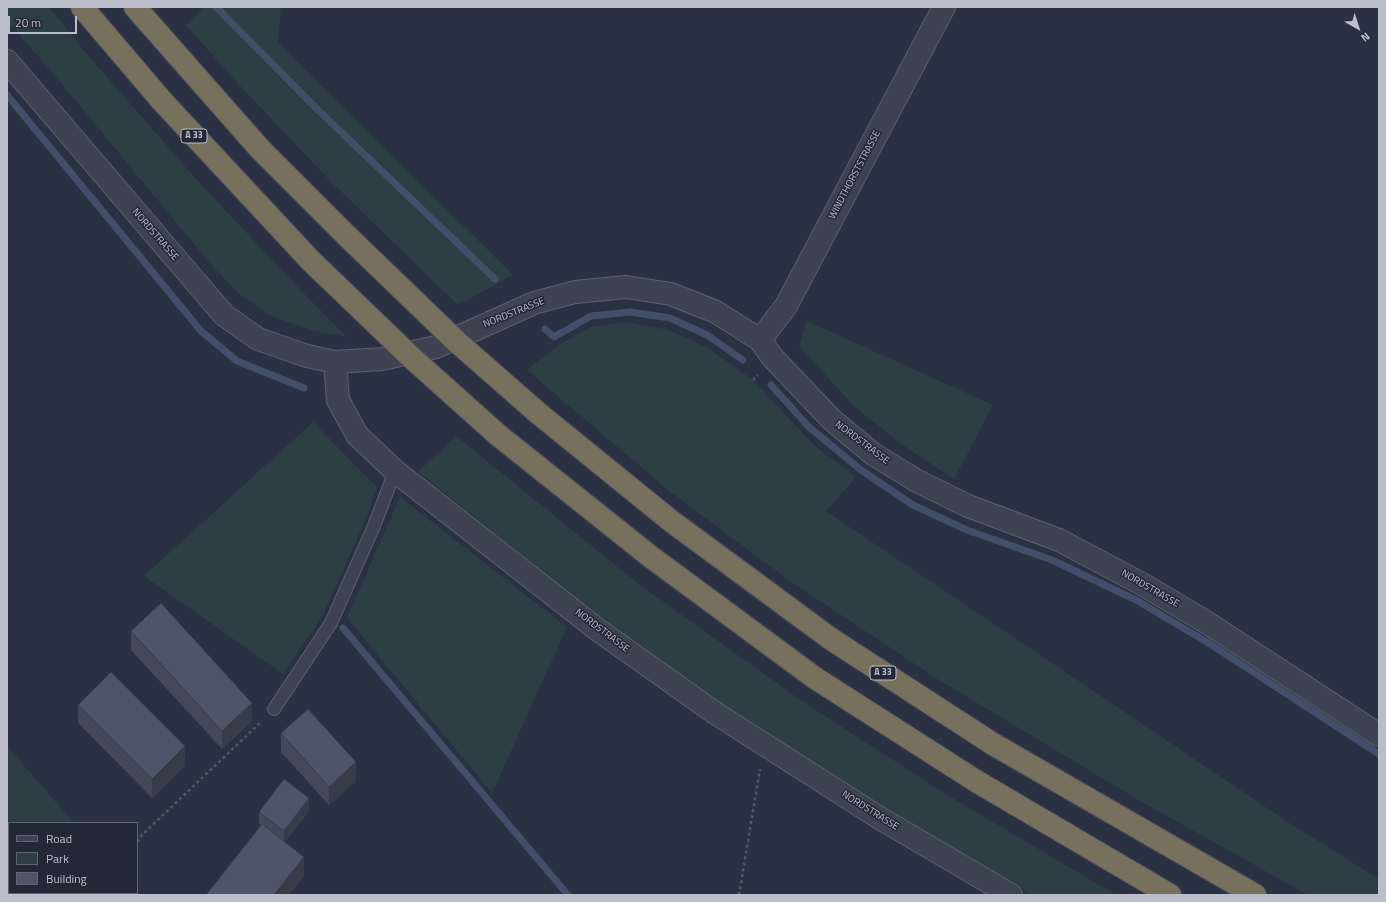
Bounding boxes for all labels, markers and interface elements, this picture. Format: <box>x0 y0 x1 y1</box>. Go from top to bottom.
scale bar <box>10 8 79 34</box>
north arrow <box>1338 8 1378 48</box>
text: 20 m <box>15 13 41 32</box>
text: N <box>1358 29 1374 46</box>
road number: A 33 <box>181 129 207 143</box>
street label: WINDTHORSTSTRASSE <box>827 129 883 221</box>
street label: NORDSTRASSE <box>129 207 181 263</box>
street label: NORDSTRASSE <box>482 295 546 331</box>
street label: NORDSTRASSE <box>832 419 892 467</box>
street label: NORDSTRASSE <box>1119 568 1181 610</box>
street label: NORDSTRASSE <box>572 607 632 655</box>
road number: A 33 <box>870 666 896 680</box>
street label: NORDSTRASSE <box>839 789 901 833</box>
legend <box>8 822 138 894</box>
text: Road <box>46 829 72 848</box>
text: Park <box>46 849 69 868</box>
text: Building <box>46 869 87 888</box>

